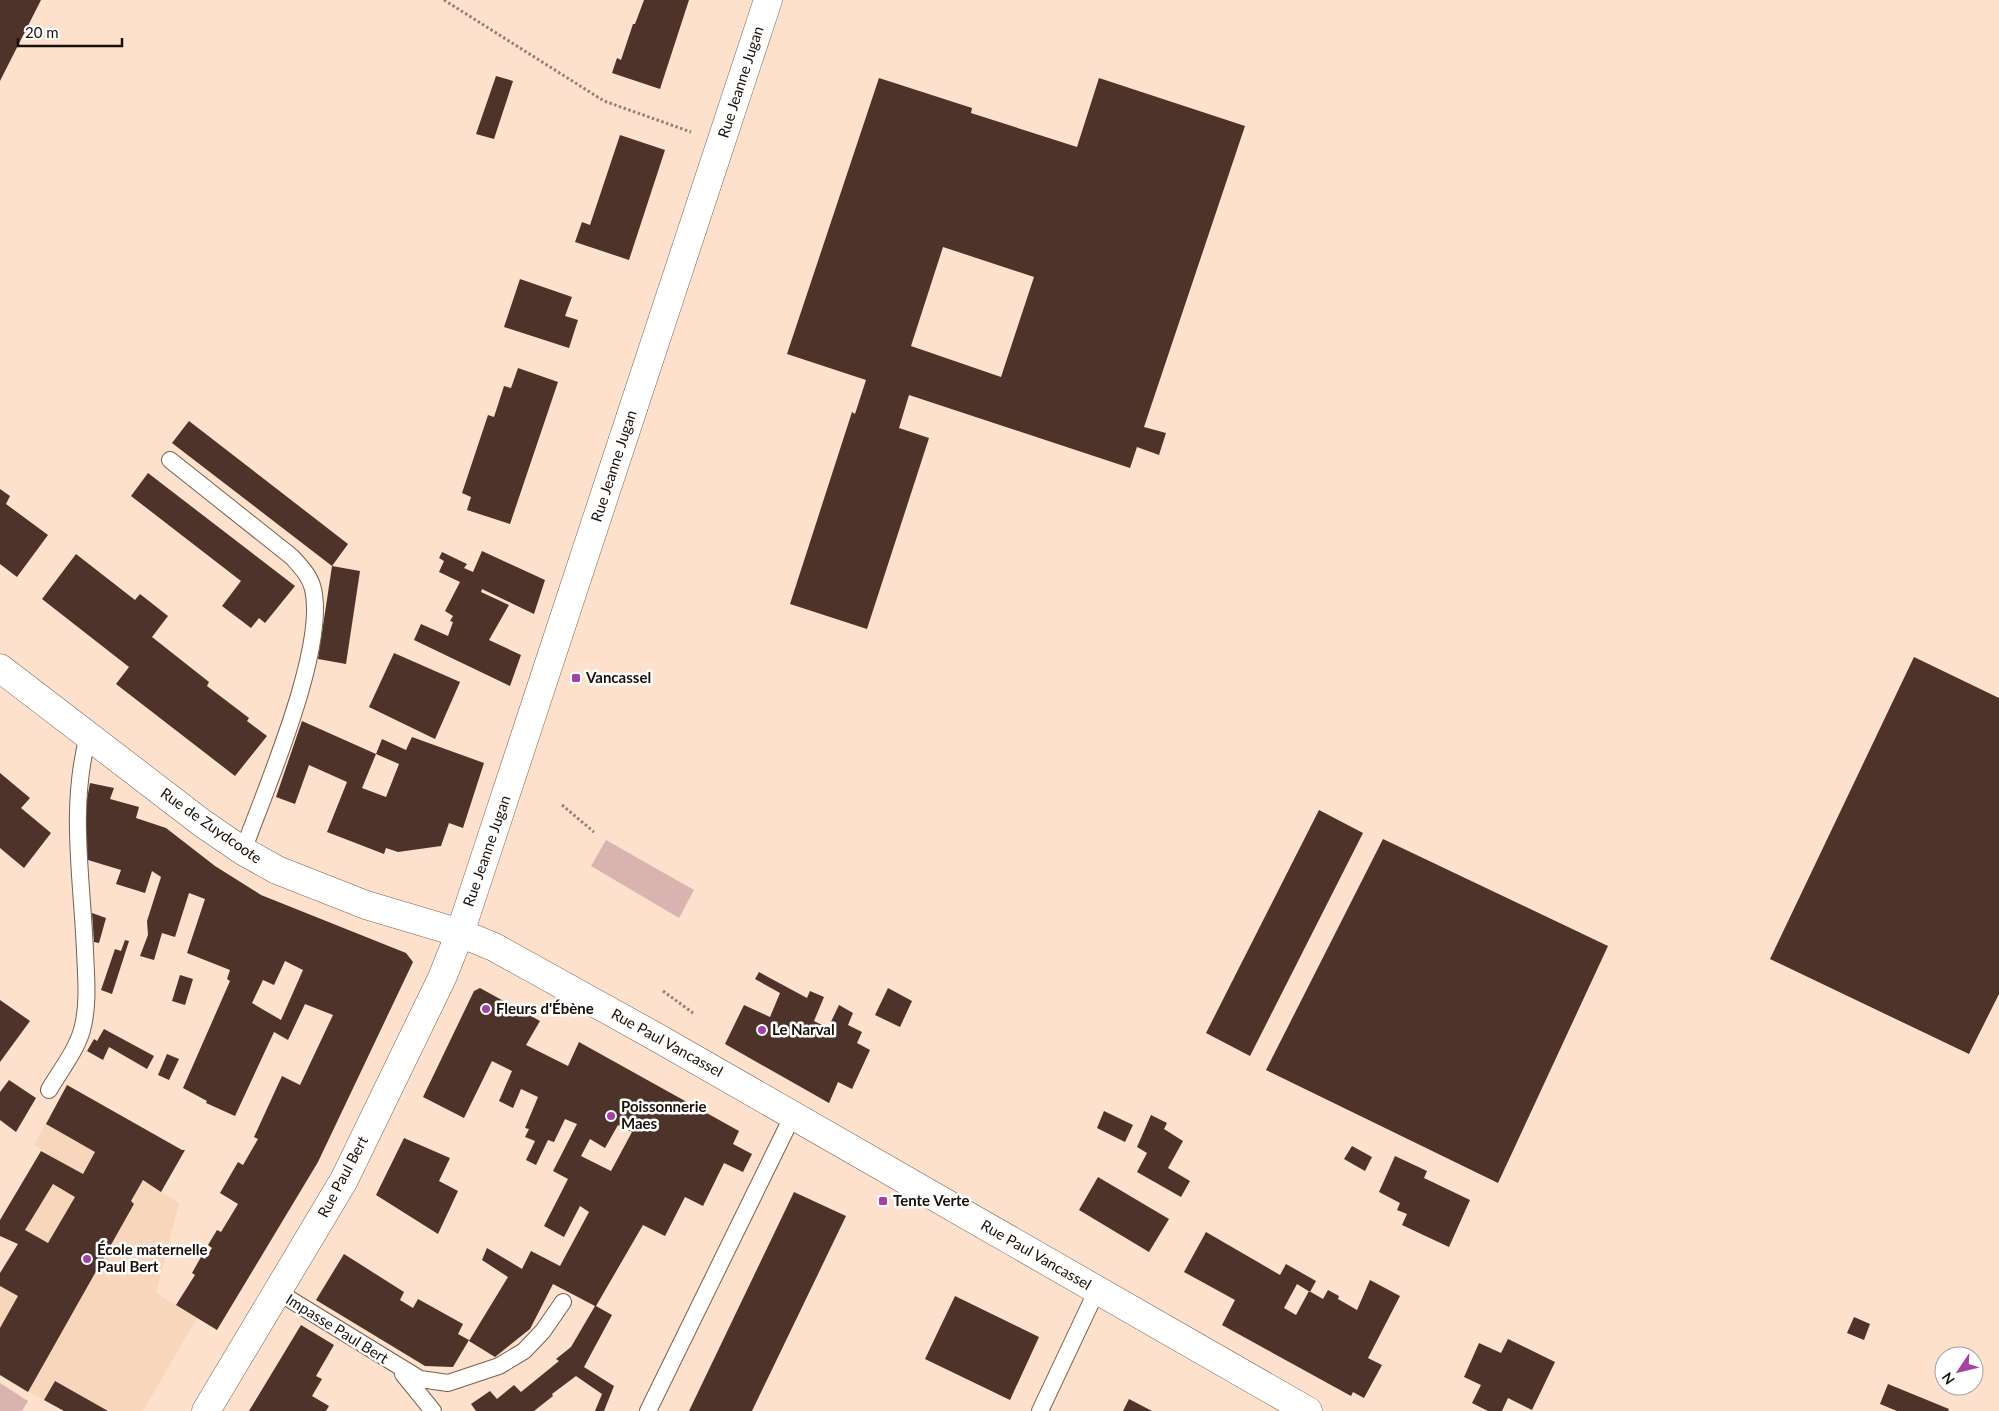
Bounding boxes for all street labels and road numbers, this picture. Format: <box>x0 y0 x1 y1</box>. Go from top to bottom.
street label: Rue Jeanne Jugan <box>714 24 767 140</box>
street label: Rue Jeanne Jugan <box>587 408 640 524</box>
street label: Rue de Zuydcoote <box>157 784 266 867</box>
street label: Rue Jeanne Jugan <box>459 793 514 909</box>
street label: Rue Paul Vancassel <box>609 1004 726 1080</box>
street label: Rue Paul Bert <box>313 1132 371 1220</box>
street label: Rue Paul Vancassel <box>978 1215 1095 1293</box>
street label: Impasse Paul Bert <box>283 1289 393 1367</box>

